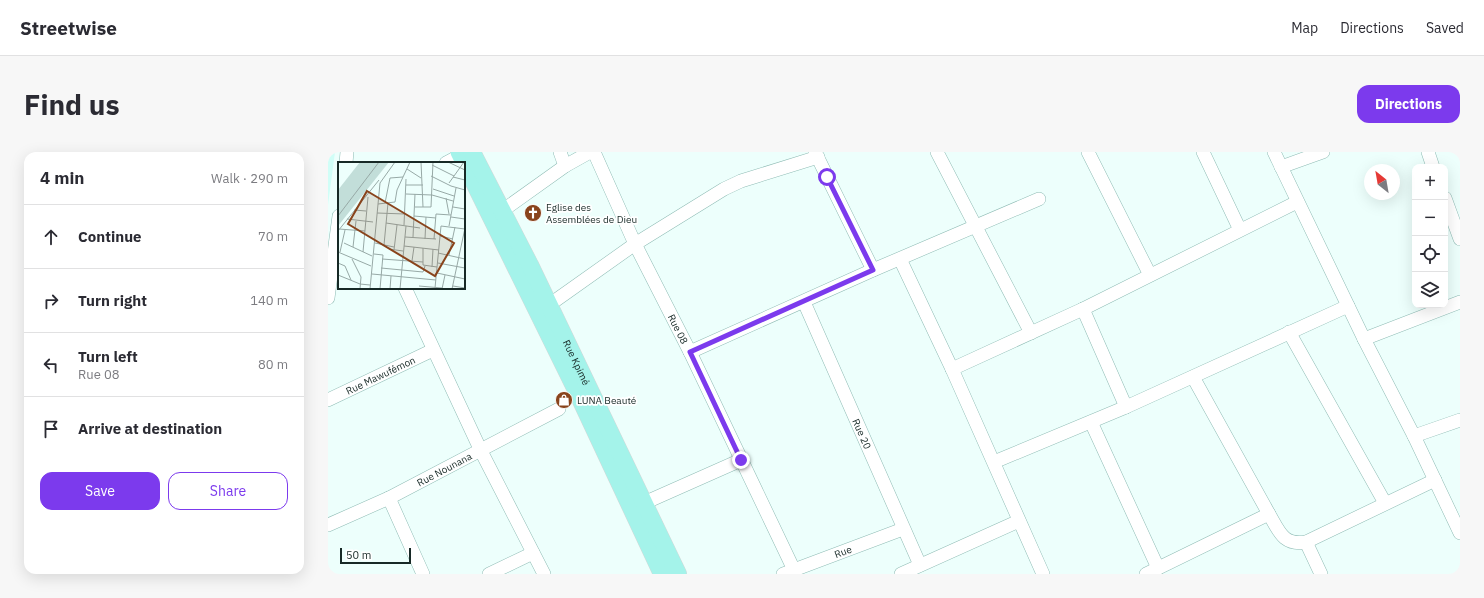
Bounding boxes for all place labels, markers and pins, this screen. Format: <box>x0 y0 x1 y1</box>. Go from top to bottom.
place label: Eglise des Assemblées de Dieu <box>546 201 637 226</box>
church icon: Eglise des Assemblées de Dieu <box>523 203 543 223</box>
shop icon: LUNA Beauté <box>554 390 574 410</box>
place label: LUNA Beauté <box>577 394 637 407</box>

